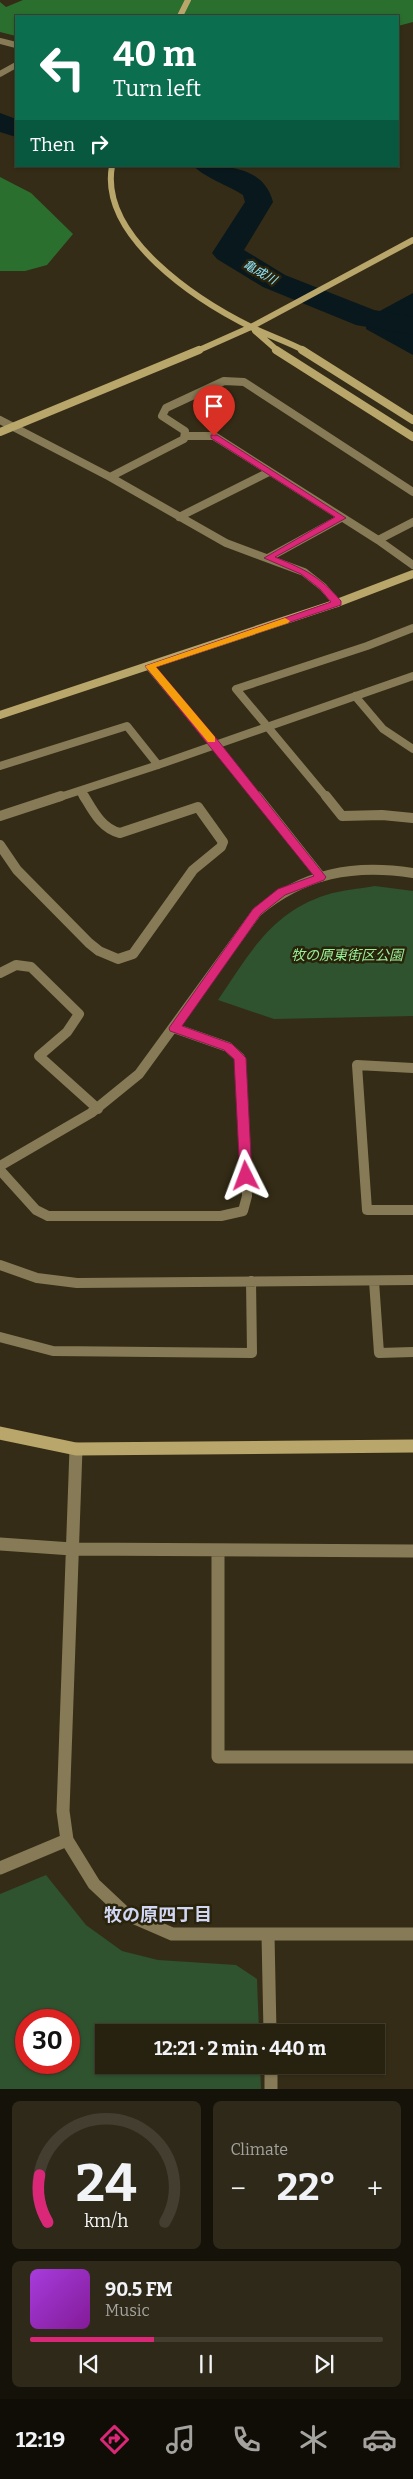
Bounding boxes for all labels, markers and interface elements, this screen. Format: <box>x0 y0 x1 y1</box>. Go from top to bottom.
text: 40 m <box>113 33 196 75</box>
icon: left <box>30 35 95 100</box>
text: Turn left <box>113 75 201 102</box>
icon: right <box>85 130 113 158</box>
text: Then <box>30 133 75 156</box>
water label: 亀成川 <box>241 257 281 288</box>
pin <box>193 385 235 436</box>
icon: arrive <box>200 392 228 420</box>
park label: 牧の原東街区公園 <box>291 947 405 964</box>
position arrow <box>219 1149 271 1201</box>
district label: 牧の原四丁目 <box>104 1904 212 1926</box>
speed limit sign: 30 <box>15 2009 80 2074</box>
text: 12:21 · 2 min · 440 m <box>154 2037 326 2060</box>
text: Climate <box>231 2140 288 2159</box>
text: 24 <box>76 2152 137 2215</box>
text: 22° <box>277 2164 336 2210</box>
text: − <box>231 2172 246 2205</box>
text: + <box>367 2172 383 2205</box>
text: km/h <box>84 2210 128 2232</box>
text: 90.5 FM <box>105 2278 173 2301</box>
text: Music <box>105 2301 150 2320</box>
icon: previous <box>75 2350 103 2378</box>
icon: pause <box>192 2350 220 2378</box>
icon: next <box>310 2350 338 2378</box>
icon: directions <box>97 2422 132 2457</box>
icon: music <box>163 2422 198 2457</box>
icon: phone <box>229 2422 264 2457</box>
icon: climate <box>296 2422 331 2457</box>
icon: car <box>362 2422 397 2457</box>
text: 12:19 <box>16 2426 65 2453</box>

